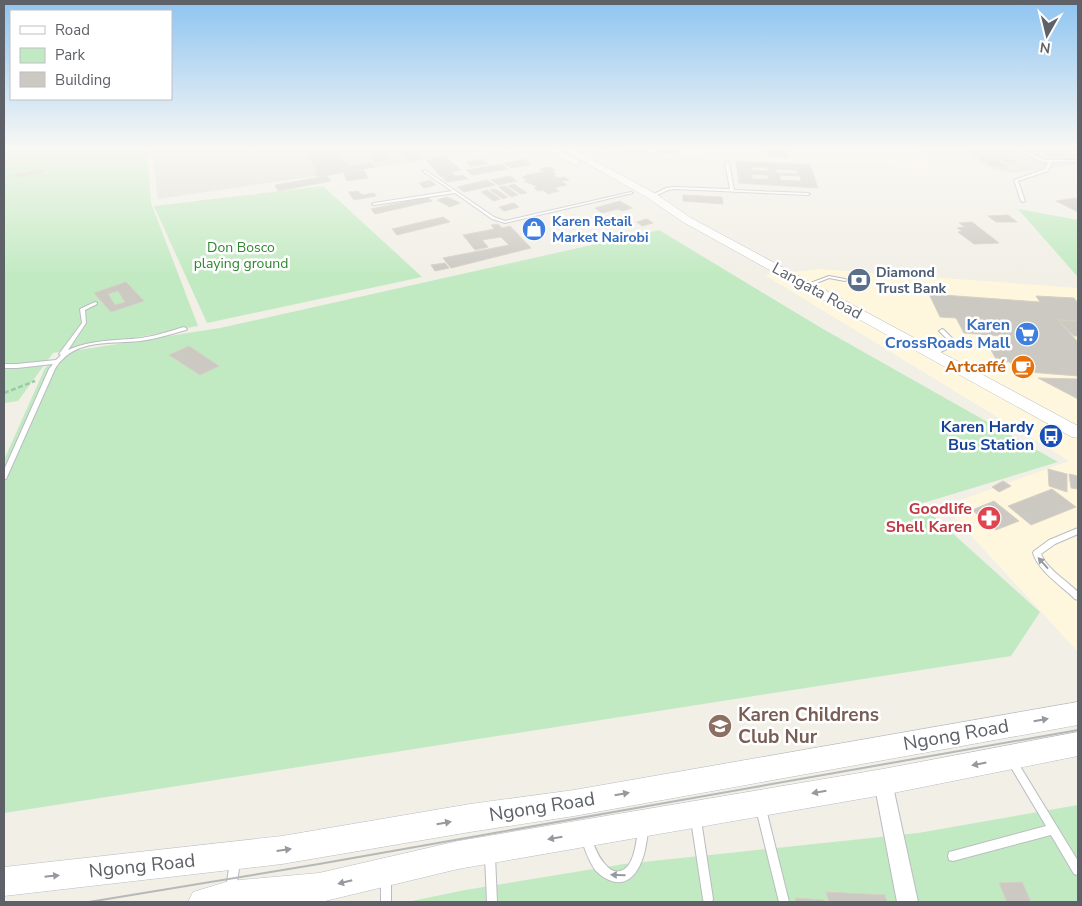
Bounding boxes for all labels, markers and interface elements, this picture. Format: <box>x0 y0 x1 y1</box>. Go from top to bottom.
legend <box>10 10 172 100</box>
north arrow <box>1022 10 1072 60</box>
text: Road <box>55 20 90 40</box>
text: N <box>1039 37 1052 58</box>
text: Park <box>55 45 85 65</box>
text: Building <box>55 70 111 90</box>
place label: Karen Retail Market Nairobi <box>552 212 649 247</box>
shop icon: Karen Retail Market Nairobi <box>521 216 547 242</box>
park label: Don Bosco playing ground <box>194 238 288 273</box>
street label: Langata Road <box>768 257 866 325</box>
place label: Diamond Trust Bank <box>876 263 947 298</box>
bank icon: Diamond Trust Bank <box>846 267 872 293</box>
place label: Karen CrossRoads Mall <box>885 314 1010 354</box>
supermarket icon: Karen CrossRoads Mall <box>1014 321 1040 347</box>
cafe icon: Artcaffé <box>1010 354 1036 380</box>
place label: Artcaffé <box>945 356 1006 378</box>
place label: Karen Hardy Bus Station <box>941 416 1035 456</box>
bus stop icon: Karen Hardy Bus Station <box>1038 423 1064 449</box>
place label: Goodlife Shell Karen <box>886 498 972 538</box>
pharmacy icon: Goodlife Shell Karen <box>976 505 1002 531</box>
one-way arrow <box>1037 558 1049 570</box>
place label: Karen Childrens Club Nur <box>738 702 879 750</box>
school or university icon: Karen Childrens Club Nur <box>707 713 733 739</box>
street label: Ngong Road <box>901 713 1011 757</box>
one-way arrow <box>1033 716 1048 724</box>
one-way arrow <box>970 760 986 768</box>
street label: Ngong Road <box>487 786 597 828</box>
one-way arrow <box>811 789 827 797</box>
one-way arrow <box>615 790 631 798</box>
one-way arrow <box>437 818 453 826</box>
one-way arrow <box>547 834 563 842</box>
one-way arrow <box>277 846 293 854</box>
street label: Ngong Road <box>88 847 196 885</box>
one-way arrow <box>610 871 626 879</box>
one-way arrow <box>44 872 60 880</box>
one-way arrow <box>338 878 353 886</box>

